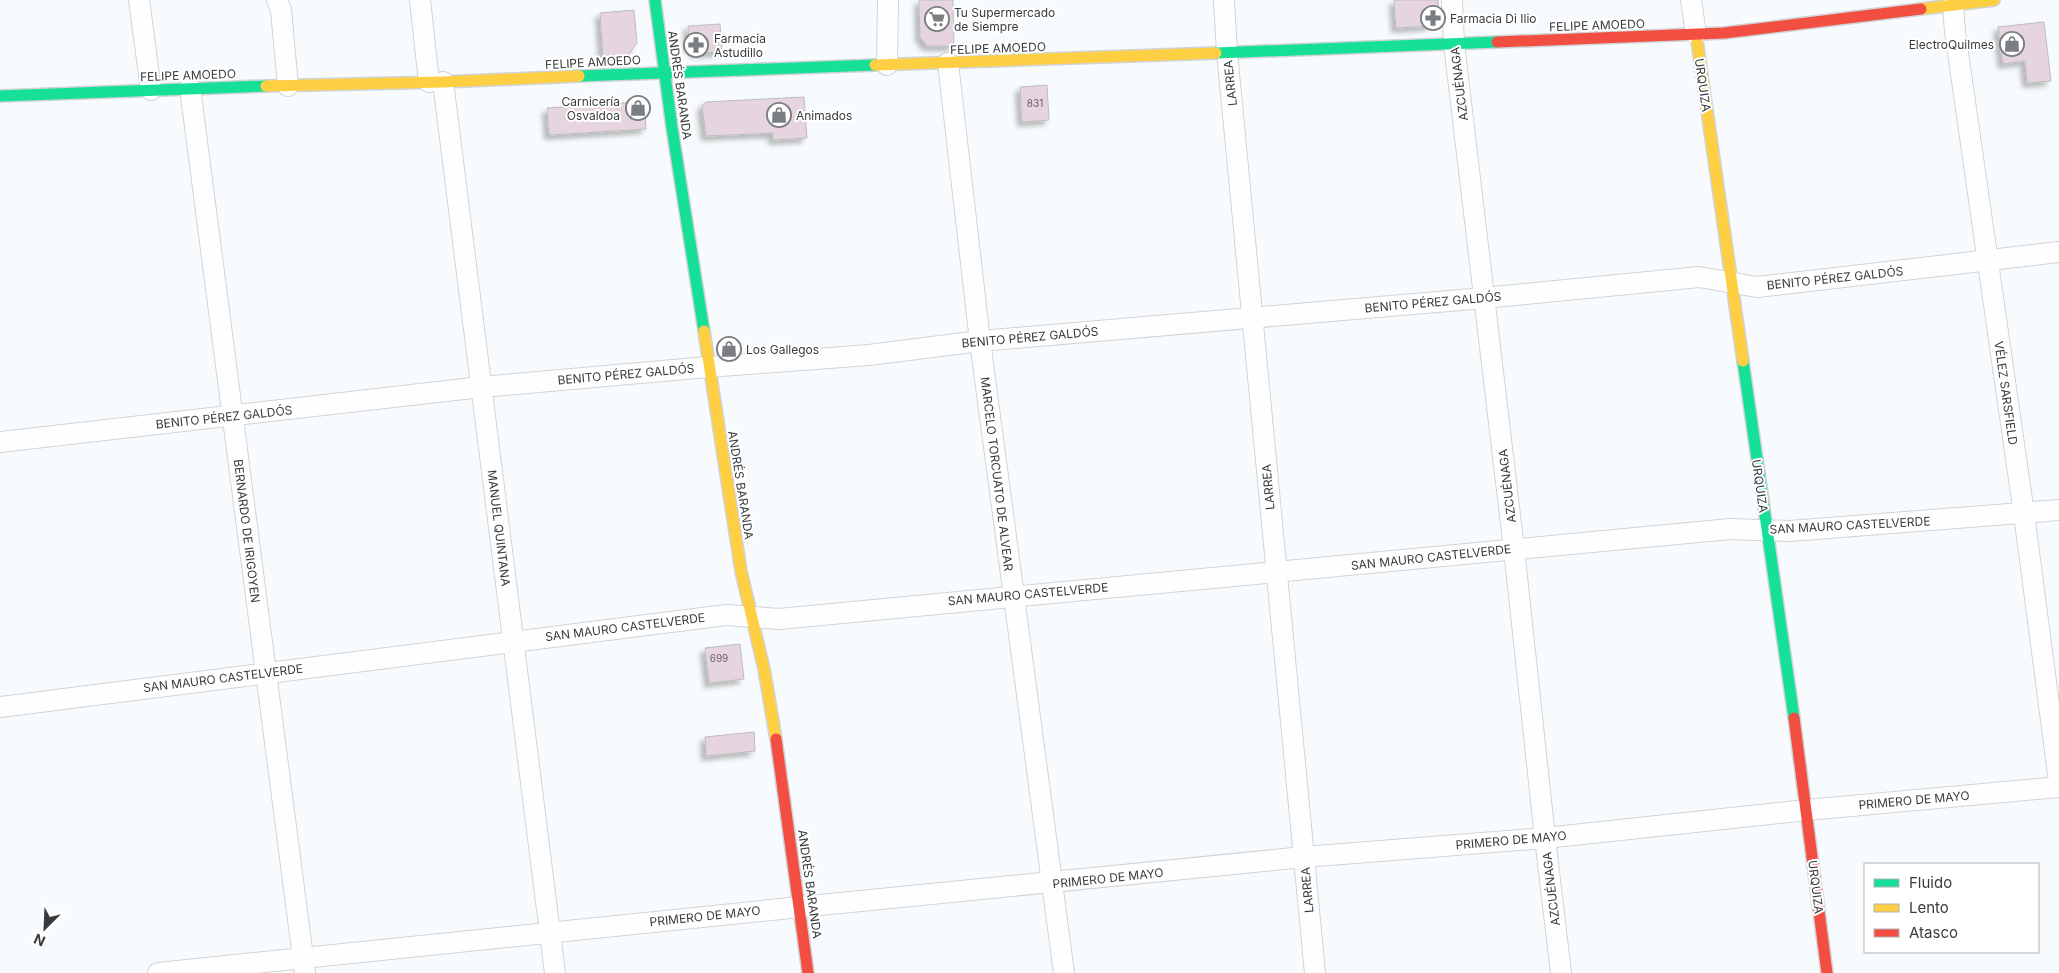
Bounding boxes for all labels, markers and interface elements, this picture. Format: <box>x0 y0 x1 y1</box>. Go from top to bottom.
place label: Tu Supermercado de Siempre <box>954 5 1055 34</box>
pharmacy icon: Farmacia Di Ilio <box>1420 5 1446 31</box>
supermarket icon: Tu Supermercado de Siempre <box>924 6 950 32</box>
place label: Farmacia Di Ilio <box>1450 11 1537 26</box>
street label: FELIPE AMOEDO <box>1549 16 1645 34</box>
street label: ANDRÉS BARANDA <box>665 30 695 140</box>
place label: Farmacia Astudillo <box>714 31 766 60</box>
shop icon: ElectroQuilmes <box>1999 31 2025 57</box>
pharmacy icon: Farmacia Astudillo <box>683 32 709 58</box>
place label: ElectroQuilmes <box>1909 37 1994 52</box>
street label: FELIPE AMOEDO <box>950 39 1046 57</box>
street label: AZCUÉNAGA <box>1447 46 1471 122</box>
street label: FELIPE AMOEDO <box>545 52 641 72</box>
street label: URQUIZA <box>1692 57 1714 113</box>
street label: LARREA <box>1220 59 1240 107</box>
street label: FELIPE AMOEDO <box>140 66 236 84</box>
place label: Carnicería Osvaldoa <box>562 94 620 123</box>
shop icon: Carnicería Osvaldoa <box>625 95 651 121</box>
house number: 831 <box>1027 97 1043 109</box>
shop icon: Animados <box>766 102 792 128</box>
place label: Animados <box>796 108 852 123</box>
street label: BENITO PÉREZ GALDÓS <box>1766 263 1904 293</box>
street label: BENITO PÉREZ GALDÓS <box>1364 289 1502 315</box>
street label: BENITO PÉREZ GALDÓS <box>961 324 1099 350</box>
shop icon: Los Gallegos <box>716 336 742 362</box>
street label: VÉLEZ SARSFIELD <box>1991 340 2021 446</box>
place label: Los Gallegos <box>746 342 819 357</box>
street label: BENITO PÉREZ GALDÓS <box>557 361 695 387</box>
street label: MARCELO TORCUATO DE ALVEAR <box>978 376 1016 572</box>
street label: BENITO PÉREZ GALDÓS <box>155 402 293 432</box>
street label: ANDRÉS BARANDA <box>725 430 757 540</box>
street label: AZCUÉNAGA <box>1495 448 1519 524</box>
street label: BERNARDO DE IRIGOYEN <box>231 458 263 604</box>
street label: URQUIZA <box>1749 458 1771 514</box>
street label: LARREA <box>1259 463 1277 511</box>
street label: MANUEL QUINTANA <box>484 469 514 587</box>
street label: SAN MAURO CASTELVERDE <box>1769 513 1931 537</box>
street label: SAN MAURO CASTELVERDE <box>1350 541 1512 573</box>
street label: SAN MAURO CASTELVERDE <box>947 580 1109 608</box>
street label: SAN MAURO CASTELVERDE <box>544 610 706 644</box>
house number: 699 <box>710 652 728 664</box>
street label: SAN MAURO CASTELVERDE <box>142 661 304 695</box>
street label: PRIMERO DE MAYO <box>1858 788 1970 812</box>
street label: PRIMERO DE MAYO <box>1455 828 1567 852</box>
street label: ANDRÉS BARANDA <box>795 829 825 939</box>
street label: AZCUÉNAGA <box>1539 851 1563 927</box>
street label: URQUIZA <box>1805 859 1827 915</box>
legend <box>1864 863 2039 953</box>
street label: PRIMERO DE MAYO <box>1052 865 1164 891</box>
street label: LARREA <box>1298 866 1316 914</box>
text: Fluido <box>1909 873 1952 892</box>
text: Lento <box>1909 898 1949 917</box>
north arrow <box>20 903 70 953</box>
street label: PRIMERO DE MAYO <box>649 903 761 929</box>
text: Atasco <box>1909 923 1958 942</box>
text: N <box>31 930 48 950</box>

